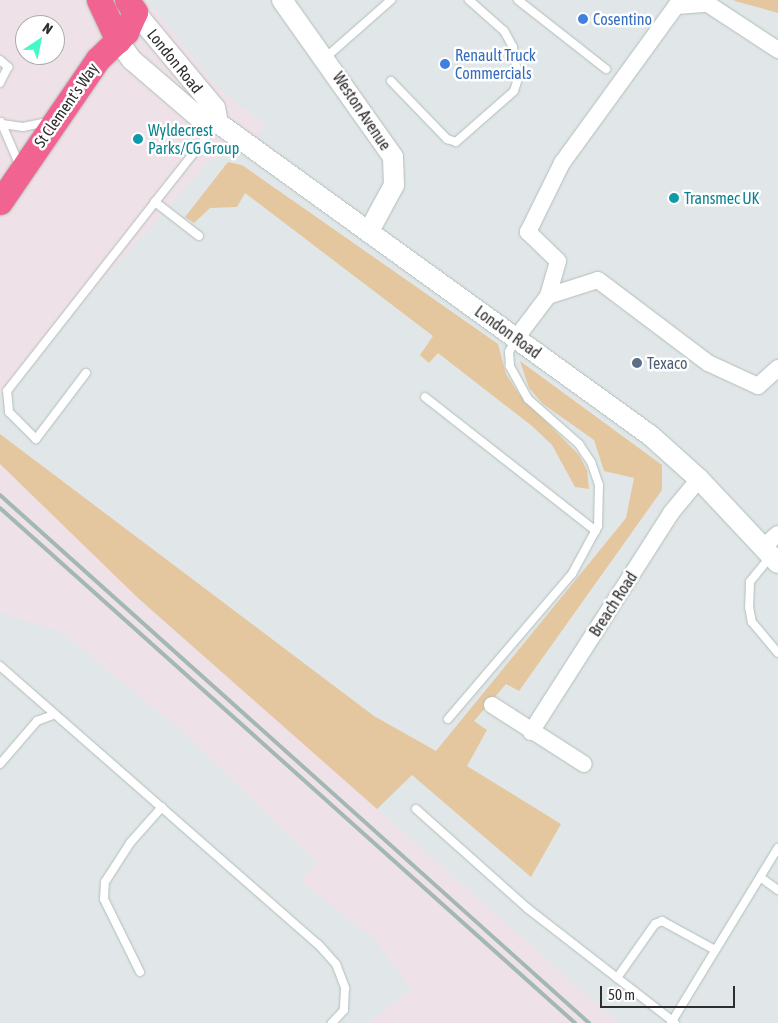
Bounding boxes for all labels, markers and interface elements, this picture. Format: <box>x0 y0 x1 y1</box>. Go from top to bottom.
place label: Cosentino <box>593 9 652 29</box>
marker: Cosentino <box>577 13 589 25</box>
north arrow <box>15 15 65 65</box>
text: N <box>40 19 56 37</box>
street label: London Road <box>143 25 207 97</box>
place label: Renault Truck Commercials <box>455 45 536 83</box>
marker: Renault Truck Commercials <box>439 58 451 70</box>
street label: St Clement's Way <box>30 59 102 151</box>
street label: Weston Avenue <box>329 68 395 154</box>
place label: Wyldecrest Parks/CG Group <box>148 120 239 158</box>
marker: Wyldecrest Parks/CG Group <box>132 133 144 145</box>
place label: Transmec UK <box>684 188 759 208</box>
marker: Transmec UK <box>668 192 680 204</box>
street label: London Road <box>471 302 545 362</box>
place label: Texaco <box>647 353 688 373</box>
marker: Texaco <box>631 357 643 369</box>
street label: Breach Road <box>585 568 641 640</box>
scale bar <box>603 976 738 1008</box>
text: 50 m <box>608 986 635 1003</box>

